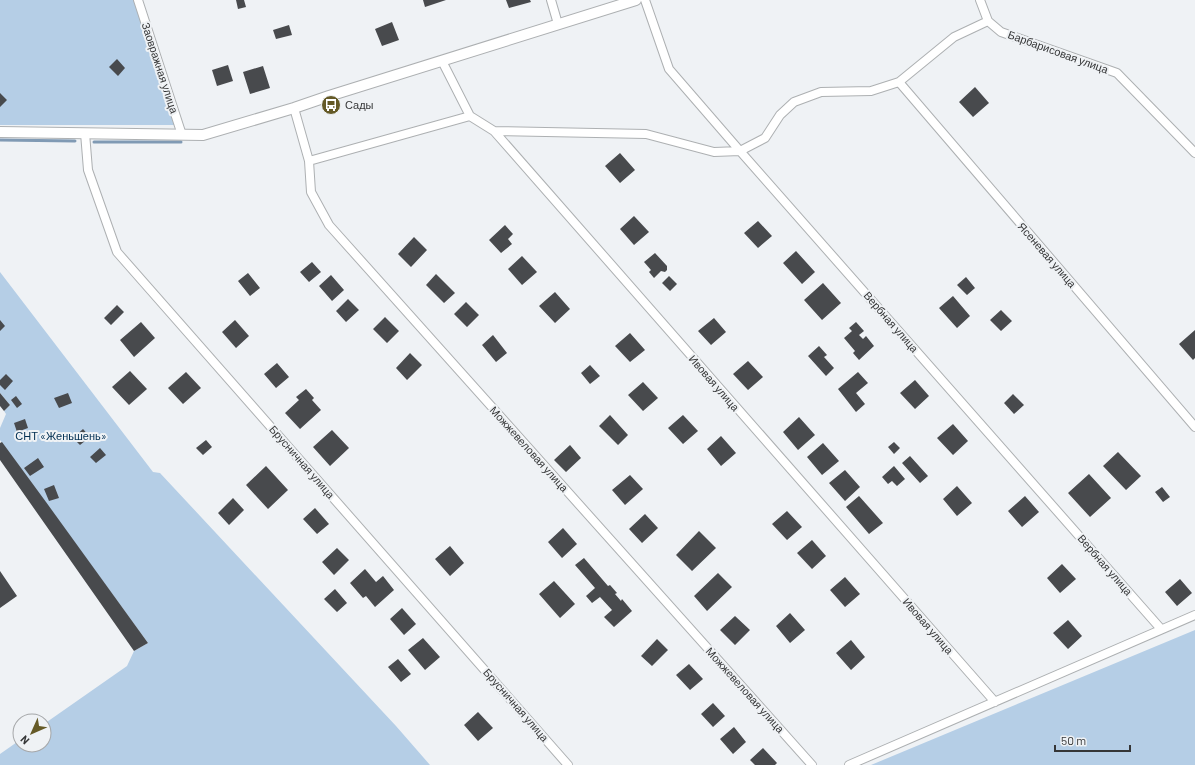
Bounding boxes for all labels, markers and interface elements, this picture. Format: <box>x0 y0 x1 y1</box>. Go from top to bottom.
street label: Заовражная улица <box>140 21 182 116</box>
street label: Барбарисовая улица <box>1006 27 1111 76</box>
bus stop icon: Сады <box>320 94 342 116</box>
place label: Сады <box>345 98 374 111</box>
street label: Ясеневая улица <box>1016 219 1080 291</box>
street label: Вербная улица <box>861 289 922 355</box>
street label: Ивовая улица <box>687 352 743 414</box>
street label: Можжевеловая улица <box>488 403 572 495</box>
street label: Брусничная улица <box>267 422 338 502</box>
park label: СНТ «Женьшень» <box>15 429 107 442</box>
street label: Вербная улица <box>1075 532 1136 598</box>
street label: Ивовая улица <box>901 595 957 657</box>
street label: Можжевеловая улица <box>704 644 788 736</box>
street label: Брусничная улица <box>481 665 552 745</box>
north arrow <box>12 713 52 753</box>
scale bar <box>1055 727 1130 753</box>
text: N <box>17 733 32 748</box>
text: 50 m <box>1061 733 1086 747</box>

